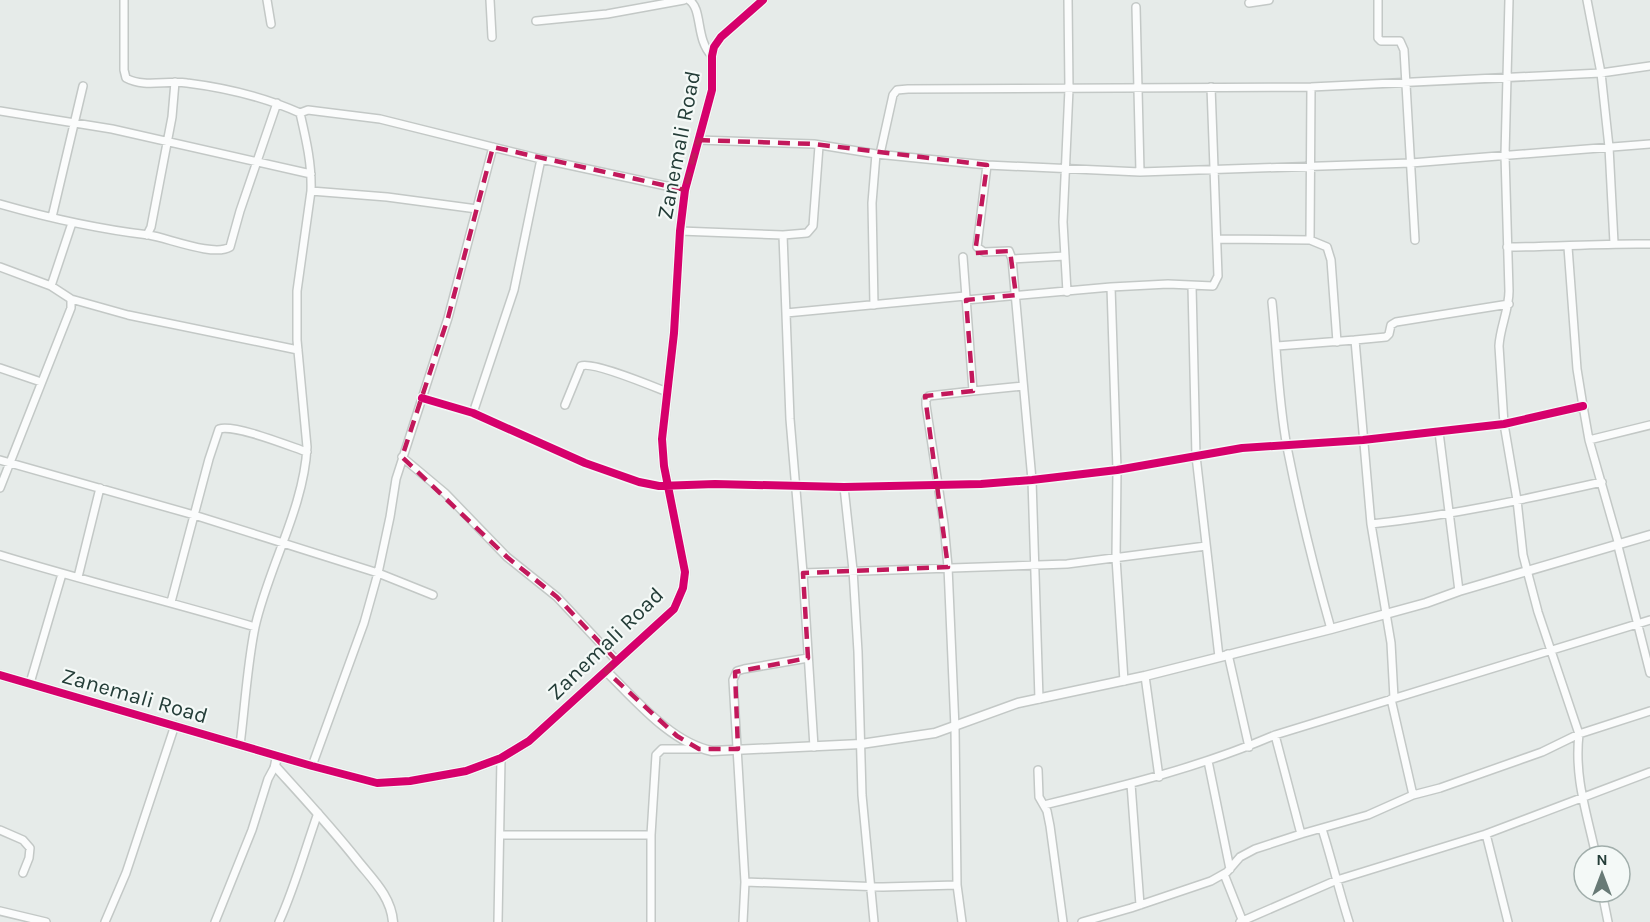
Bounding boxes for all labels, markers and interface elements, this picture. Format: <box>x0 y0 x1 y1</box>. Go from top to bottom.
street label: Zanemali Road <box>652 69 706 222</box>
street label: Zanemali Road <box>542 582 669 706</box>
street label: Zanemali Road <box>59 663 211 729</box>
north arrow <box>1572 844 1632 904</box>
text: N <box>1596 850 1608 869</box>

